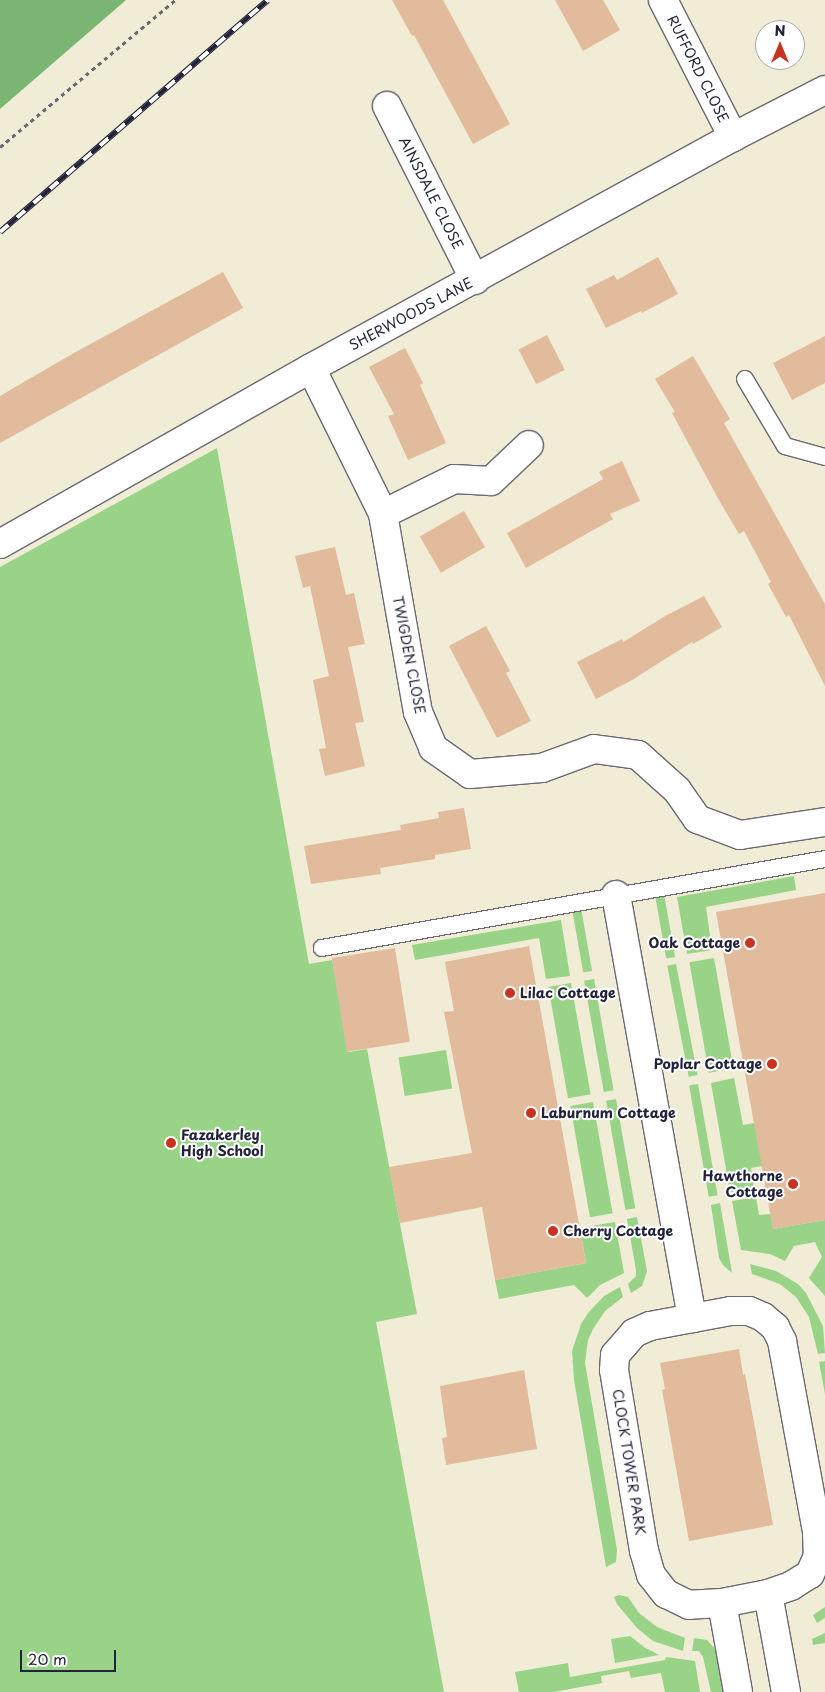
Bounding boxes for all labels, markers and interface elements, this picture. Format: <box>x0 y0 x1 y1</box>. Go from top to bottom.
street label: RUFFORD CLOSE <box>664 12 732 126</box>
north arrow <box>755 20 805 70</box>
text: N <box>774 20 786 41</box>
street label: AINSDALE CLOSE <box>395 133 467 253</box>
street label: SHERWOODS LANE <box>347 275 475 353</box>
street label: TWIGDEN CLOSE <box>389 594 429 716</box>
place label: Oak Cottage <box>648 935 740 951</box>
marker: Oak Cottage <box>744 937 756 949</box>
place label: Lilac Cottage <box>520 985 615 1001</box>
marker: Lilac Cottage <box>504 987 516 999</box>
place label: Poplar Cottage <box>653 1056 762 1072</box>
marker: Poplar Cottage <box>766 1058 778 1070</box>
place label: Laburnum Cottage <box>541 1105 675 1121</box>
marker: Laburnum Cottage <box>525 1107 537 1119</box>
place label: Fazakerley High School <box>181 1127 264 1160</box>
marker: Fazakerley High School <box>165 1137 177 1149</box>
place label: Hawthorne Cottage <box>703 1168 783 1200</box>
marker: Hawthorne Cottage <box>787 1178 799 1190</box>
place label: Cherry Cottage <box>563 1223 674 1239</box>
marker: Cherry Cottage <box>547 1225 559 1237</box>
street label: CLOCK TOWER PARK <box>609 1387 649 1537</box>
scale bar <box>22 1640 119 1672</box>
text: 20 m <box>28 1647 67 1670</box>

